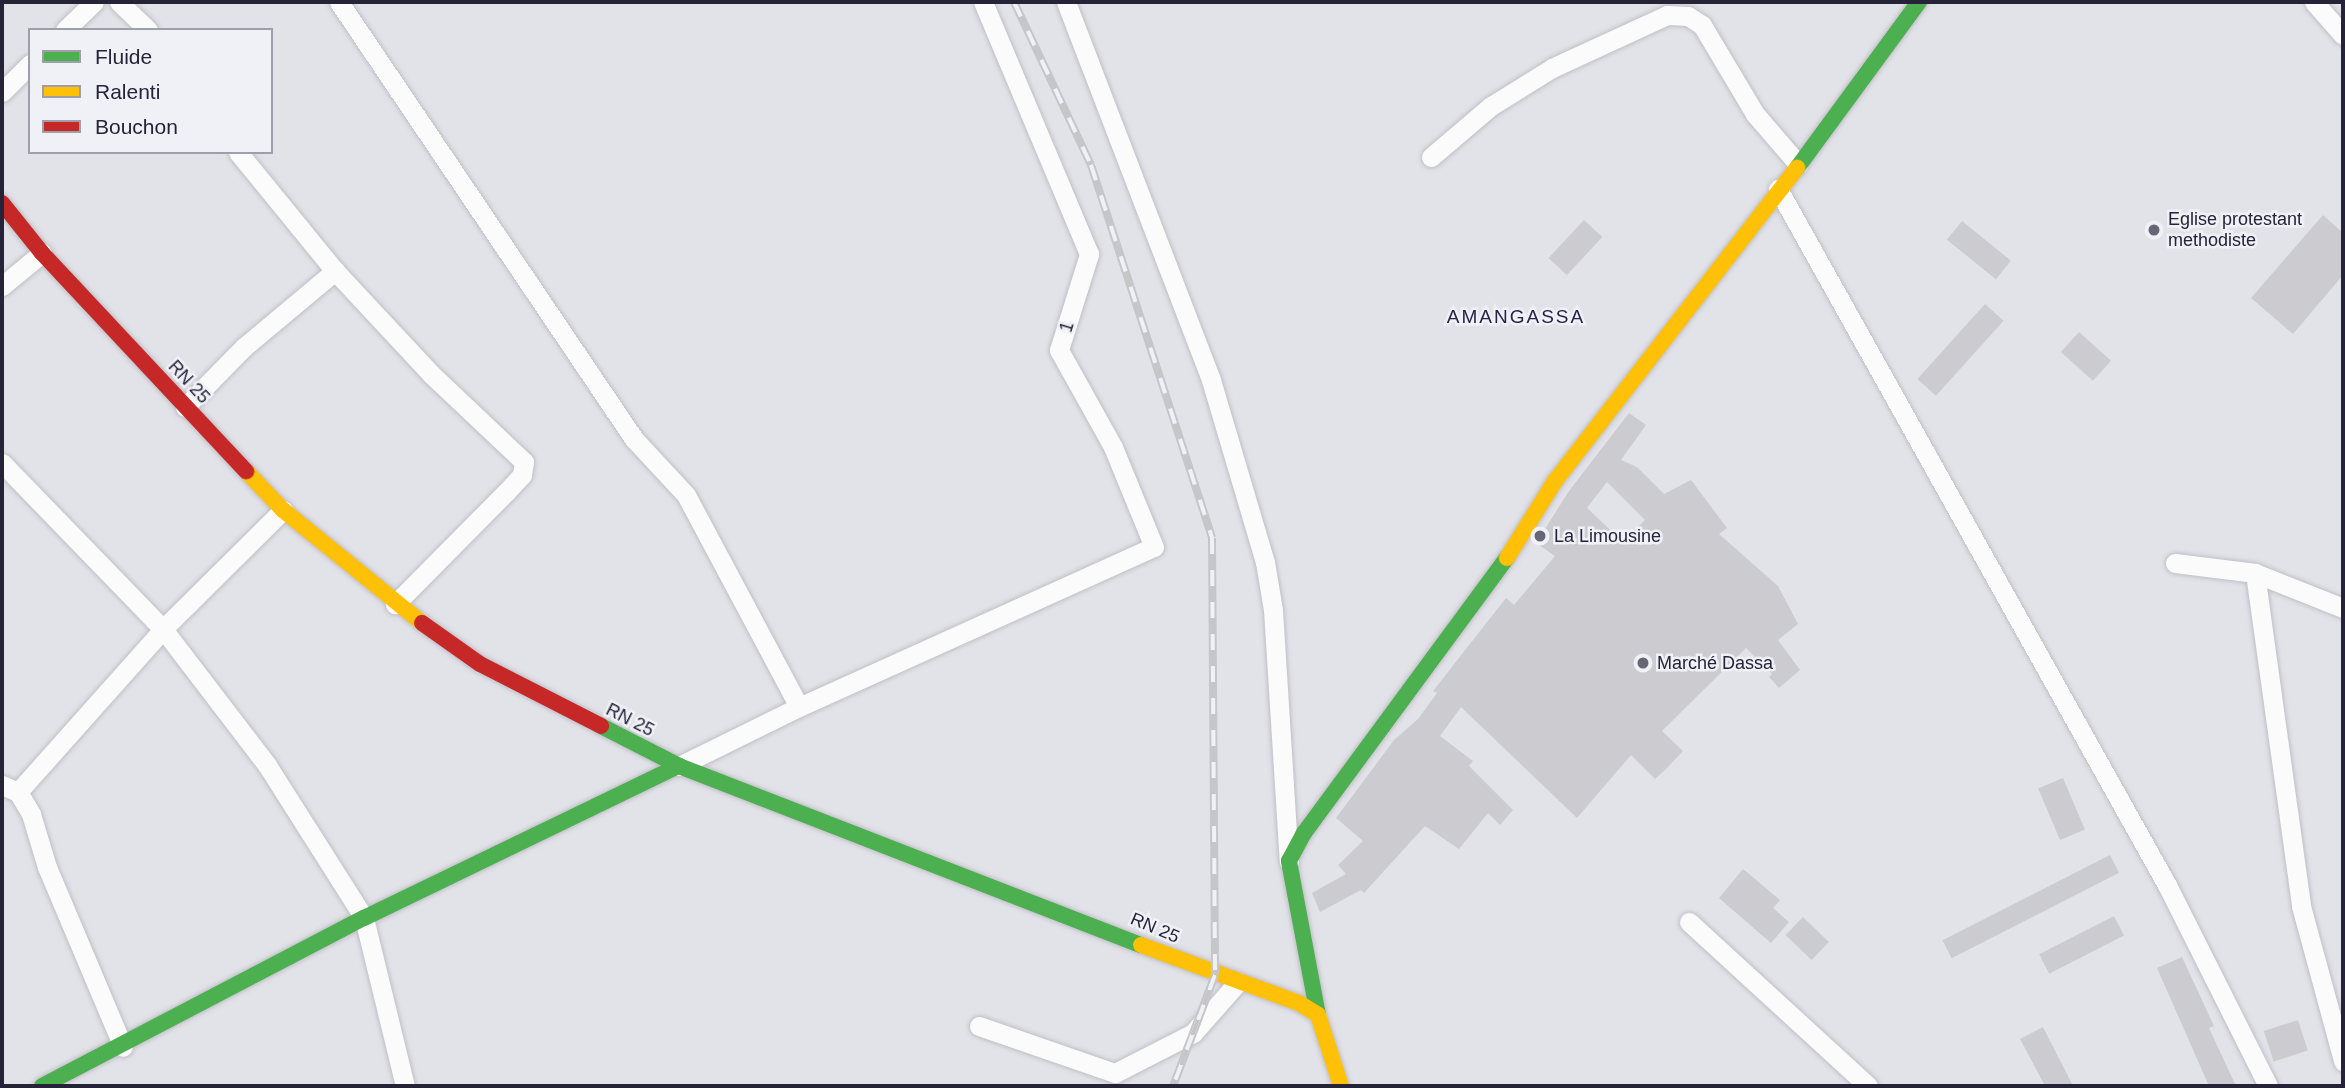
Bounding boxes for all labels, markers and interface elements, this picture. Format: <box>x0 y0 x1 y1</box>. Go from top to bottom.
legend <box>28 28 273 154</box>
text: Fluide <box>95 45 152 68</box>
text: Ralenti <box>95 80 160 103</box>
text: Bouchon <box>95 115 178 138</box>
place label: Eglise protestant methodiste <box>2168 209 2302 252</box>
marker: Eglise protestant methodiste <box>2146 222 2162 238</box>
district label: AMANGASSA <box>1448 306 1584 328</box>
street label: 1 <box>1055 319 1079 335</box>
street label: RN 25 <box>164 356 214 408</box>
place label: La Limousine <box>1554 525 1661 547</box>
marker: La Limousine <box>1532 528 1548 544</box>
place label: Marché Dassa <box>1657 652 1773 674</box>
marker: Marché Dassa <box>1635 655 1651 671</box>
street label: RN 25 <box>602 699 658 741</box>
street label: RN 25 <box>1127 908 1183 948</box>

